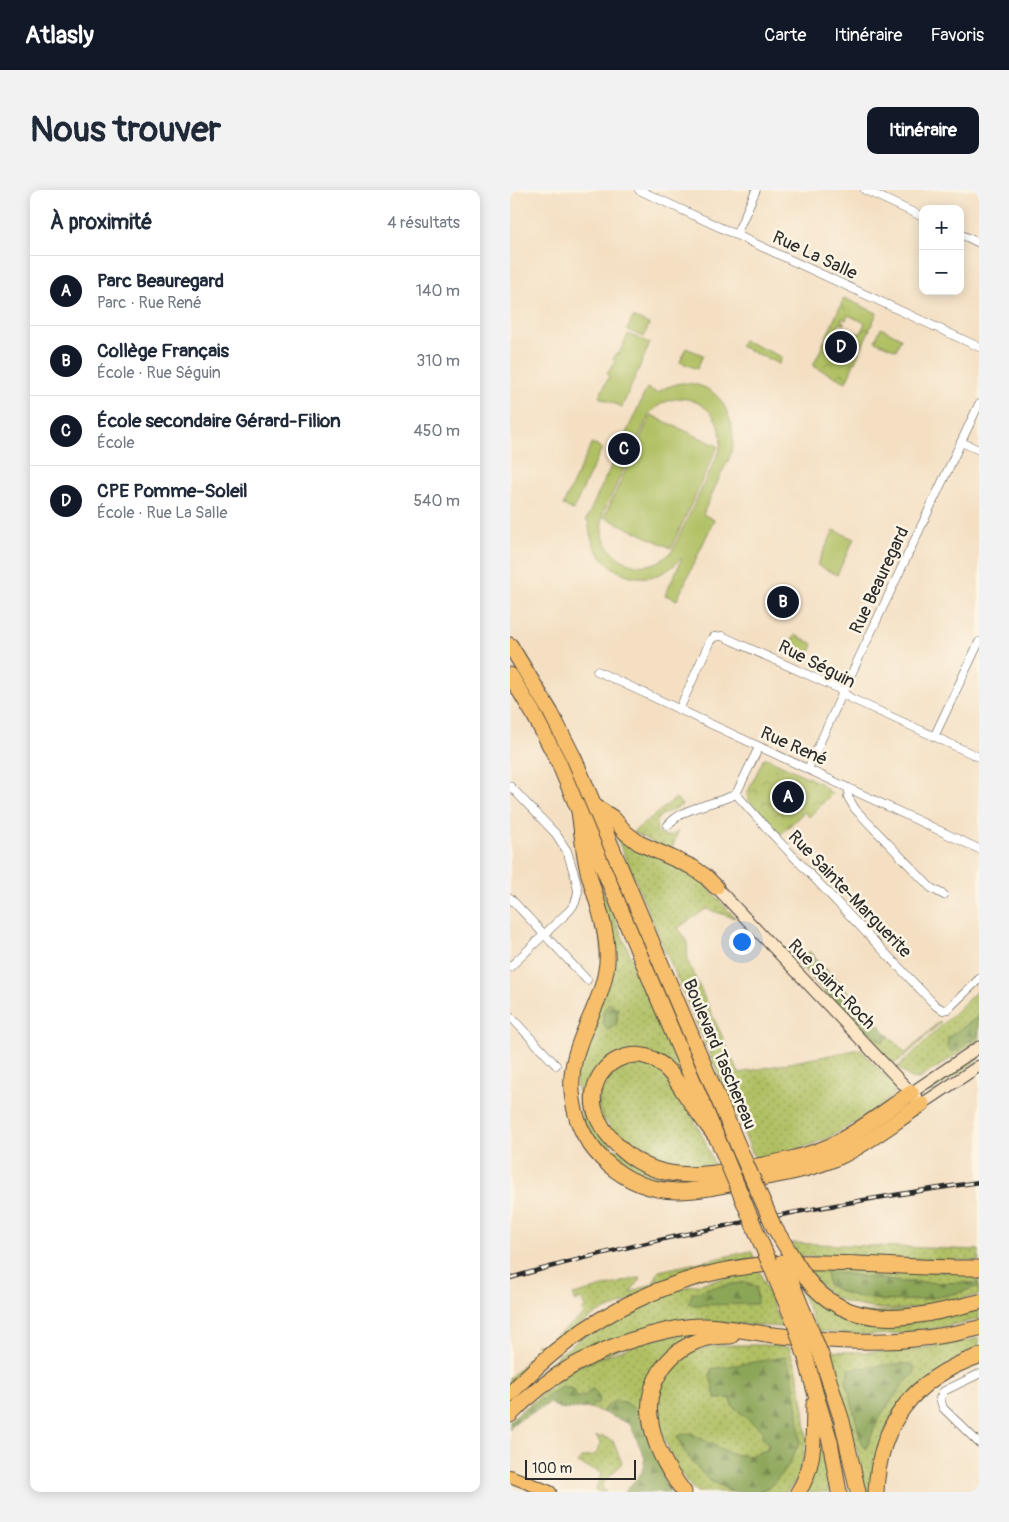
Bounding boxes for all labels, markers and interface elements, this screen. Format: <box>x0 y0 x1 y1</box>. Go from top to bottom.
text: Atlasly <box>25 21 94 50</box>
text: Carte <box>764 24 806 47</box>
text: Itinéraire <box>834 24 902 47</box>
text: Favoris <box>930 24 984 47</box>
button: Itinéraire <box>867 107 979 154</box>
text: Nous trouver <box>30 108 221 152</box>
map controls <box>919 205 964 295</box>
button: + <box>919 205 964 250</box>
text: À proximité <box>50 209 153 236</box>
text: 4 résultats <box>387 213 460 233</box>
street label: Rue La Salle <box>769 226 861 285</box>
button: − <box>919 250 964 295</box>
text: Parc Beauregard <box>97 269 224 293</box>
text: A <box>61 281 71 301</box>
text: 140 m <box>416 281 460 301</box>
text: Parc · Rue René <box>97 293 202 313</box>
pin: D <box>825 328 857 366</box>
text: Collège Français <box>97 339 229 363</box>
text: B <box>61 351 71 371</box>
text: 310 m <box>416 351 460 371</box>
text: École · Rue Séguin <box>97 363 221 383</box>
text: École secondaire Gérard-Filion <box>97 409 341 433</box>
text: C <box>61 421 71 441</box>
text: 450 m <box>413 421 460 441</box>
pin: C <box>608 430 640 468</box>
text: École <box>97 433 134 453</box>
text: CPE Pomme-Soleil <box>97 479 248 503</box>
text: D <box>61 491 71 511</box>
text: 540 m <box>413 491 460 511</box>
text: École · Rue La Salle <box>97 503 227 523</box>
street label: Rue Beauregard <box>845 523 914 637</box>
pin: B <box>767 583 799 621</box>
street label: Rue Séguin <box>774 635 859 694</box>
street label: Rue René <box>757 722 831 771</box>
pin: A <box>772 778 804 816</box>
street label: Rue Sainte-Marguerite <box>783 826 917 963</box>
your location <box>729 929 755 955</box>
street label: Rue Saint-Roch <box>783 934 880 1034</box>
street label: Boulevard Taschereau <box>677 976 762 1133</box>
scale bar <box>525 1457 636 1480</box>
text: 100 m <box>532 1460 572 1477</box>

